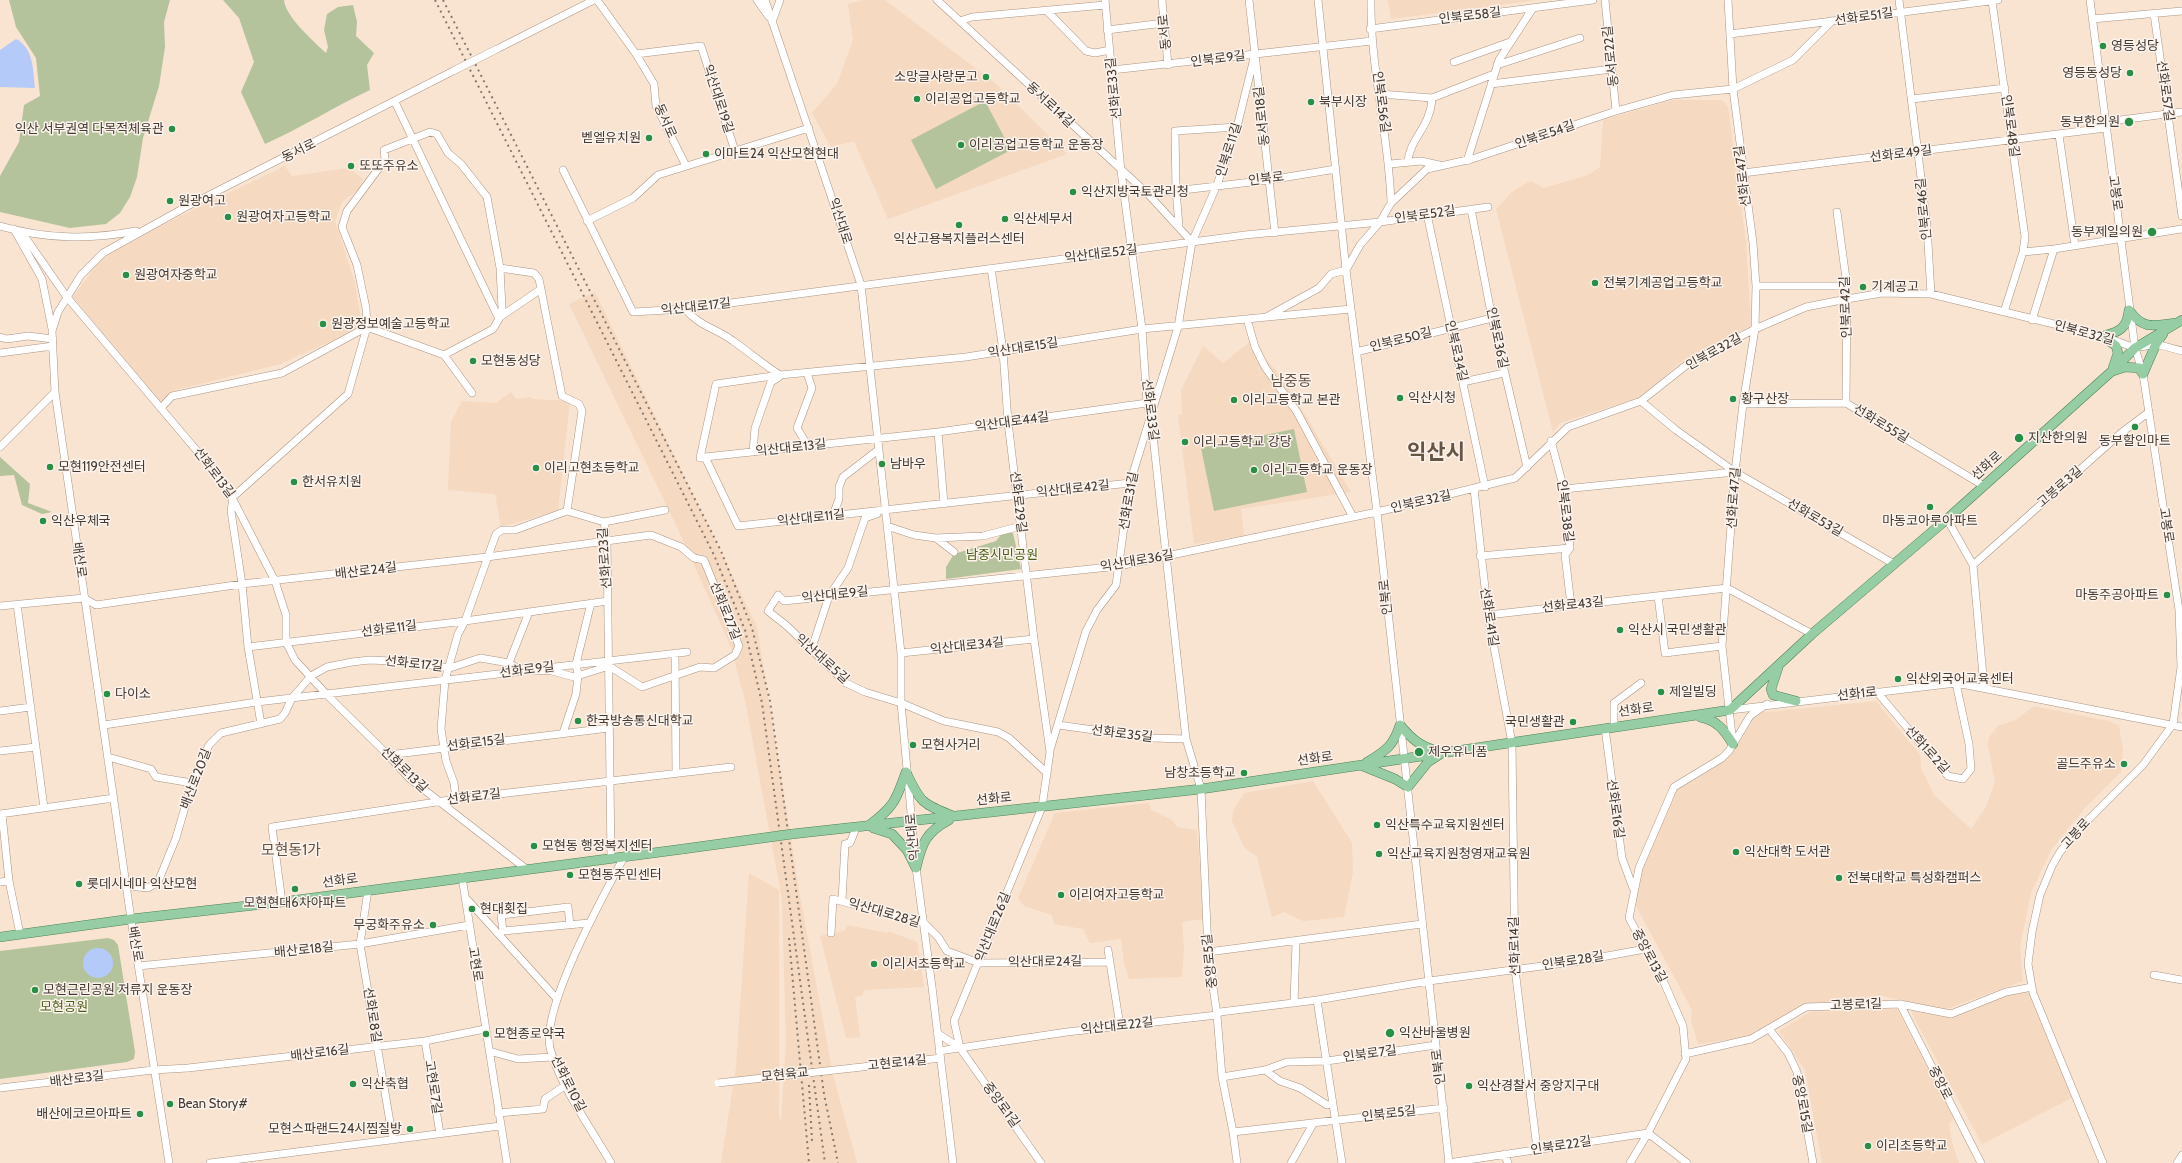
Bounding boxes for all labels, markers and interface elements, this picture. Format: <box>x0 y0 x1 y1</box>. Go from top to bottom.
street label: 인북로58길 <box>1438 4 1502 28</box>
street label: 선화로51길 <box>1834 5 1894 29</box>
street label: 동서로 <box>1156 13 1174 51</box>
street label: 동서로22길 <box>1600 25 1622 87</box>
place label: 영등성당 <box>2111 38 2159 54</box>
marker: 영등성당 <box>2098 41 2108 51</box>
street label: 인북로9길 <box>1190 48 1246 70</box>
street label: 선화로33길 <box>1103 56 1125 120</box>
street label: 선화로57길 <box>2153 60 2177 122</box>
street label: 익산대로19길 <box>700 63 736 135</box>
place label: 영등동성당 <box>2062 65 2122 81</box>
marker: 영등동성당 <box>2125 68 2135 78</box>
place label: 소망글사랑문고 <box>894 69 978 85</box>
street label: 인북로56길 <box>1369 70 1393 134</box>
marker: 소망글사랑문고 <box>981 72 991 82</box>
street label: 동서로14길 <box>1023 79 1077 131</box>
street label: 동서로18길 <box>1251 85 1273 147</box>
place label: 이리공업고등학교 <box>925 91 1021 107</box>
marker: 이리공업고등학교 <box>912 94 922 104</box>
place label: 북부시장 <box>1319 94 1367 110</box>
street label: 인북로48길 <box>1998 94 2022 158</box>
marker: 북부시장 <box>1306 97 1316 107</box>
street label: 동서로 <box>651 101 679 141</box>
place label: 동부한의원 <box>2060 114 2120 130</box>
marker: 동부한의원 <box>2123 116 2135 128</box>
street label: 인북로54길 <box>1513 117 1577 153</box>
place label: 익산 서부권역 다목적체육관 <box>15 121 164 137</box>
street label: 인북로11길 <box>1213 121 1245 179</box>
marker: 익산 서부권역 다목적체육관 <box>167 124 177 134</box>
place label: 벧엘유치원 <box>581 130 641 146</box>
marker: 벧엘유치원 <box>644 133 654 143</box>
street label: 동서로 <box>279 136 319 166</box>
place label: 이리공업고등학교 운동장 <box>969 137 1103 153</box>
marker: 이리공업고등학교 운동장 <box>956 140 966 150</box>
street label: 선화로49길 <box>1869 142 1933 166</box>
street label: 선화로47길 <box>1731 144 1755 208</box>
place label: 이마트24 익산모현현대 <box>714 146 839 162</box>
marker: 이마트24 익산모현현대 <box>701 149 711 159</box>
place label: 또또주유소 <box>359 158 419 174</box>
marker: 또또주유소 <box>346 161 356 171</box>
street label: 인북로 <box>1247 169 1285 189</box>
street label: 고봉로 <box>2105 174 2125 212</box>
street label: 인북로46길 <box>1913 177 1935 241</box>
place label: 익산지방국토관리청 <box>1081 184 1189 200</box>
marker: 익산지방국토관리청 <box>1068 187 1078 197</box>
place label: 원광여고 <box>178 193 226 209</box>
marker: 원광여고 <box>165 196 175 206</box>
street label: 익산대로 <box>825 196 855 246</box>
street label: 인북로52길 <box>1393 203 1457 227</box>
place label: 원광여자고등학교 <box>236 209 332 225</box>
place label: 익산세무서 <box>1013 211 1073 227</box>
marker: 원광여자고등학교 <box>223 212 233 222</box>
marker: 익산세무서 <box>1000 214 1010 224</box>
marker: 익산고용복지플러스센터 <box>954 220 964 230</box>
place label: 동부제일의원 <box>2071 224 2143 240</box>
marker: 동부제일의원 <box>2146 226 2158 238</box>
place label: 익산고용복지플러스센터 <box>893 231 1025 247</box>
street label: 익산대로52길 <box>1064 242 1138 266</box>
place label: 원광여자중학교 <box>134 267 218 283</box>
marker: 원광여자중학교 <box>121 270 131 280</box>
place label: 전북기계공업고등학교 <box>1603 275 1723 291</box>
street label: 인북로42길 <box>1837 276 1855 338</box>
marker: 전북기계공업고등학교 <box>1590 278 1600 288</box>
place label: 기계공고 <box>1871 279 1919 295</box>
marker: 기계공고 <box>1858 282 1868 292</box>
street label: 익산대로17길 <box>660 296 732 318</box>
street label: 인북로36길 <box>1483 306 1511 370</box>
place label: 원광정보예술고등학교 <box>331 316 451 332</box>
street label: 인북로32길 <box>2052 317 2116 349</box>
marker: 원광정보예술고등학교 <box>318 319 328 329</box>
street label: 인북로34길 <box>1441 319 1471 383</box>
street label: 인북로50길 <box>1368 325 1434 355</box>
street label: 인북로32길 <box>1683 330 1745 374</box>
street label: 익산대로15길 <box>987 335 1059 361</box>
place label: 모현동성당 <box>481 353 541 369</box>
marker: 모현동성당 <box>468 356 478 366</box>
district label: 남중동 <box>1270 373 1312 391</box>
street label: 선화로33길 <box>1138 378 1162 442</box>
place label: 익산시청 <box>1408 390 1456 406</box>
place label: 황구산장 <box>1741 391 1789 407</box>
place label: 이리고등학교 본관 <box>1242 392 1341 408</box>
marker: 익산시청 <box>1395 393 1405 403</box>
marker: 황구산장 <box>1728 394 1738 404</box>
marker: 이리고등학교 본관 <box>1229 395 1239 405</box>
street label: 선화로55길 <box>1850 401 1912 447</box>
street label: 익산대로44길 <box>974 409 1050 435</box>
marker: 동부할인마트 <box>2130 422 2140 432</box>
place label: 지산한의원 <box>2028 430 2088 446</box>
marker: 지산한의원 <box>2013 432 2025 444</box>
place label: 동부할인마트 <box>2099 433 2171 449</box>
place label: 이리고등학교 강당 <box>1193 434 1292 450</box>
street label: 익산대로13길 <box>755 437 827 459</box>
marker: 이리고등학교 강당 <box>1180 437 1190 447</box>
district label: 익산시 <box>1407 440 1465 466</box>
street label: 선화로13길 <box>190 445 238 501</box>
street label: 선화로 <box>1968 448 2006 484</box>
place label: 남바우 <box>890 456 926 472</box>
place label: 모현119안전센터 <box>58 459 146 475</box>
marker: 남바우 <box>877 459 887 469</box>
place label: 이리고현초등학교 <box>544 460 640 476</box>
marker: 모현119안전센터 <box>45 462 55 472</box>
place label: 이리고등학교 운동장 <box>1262 462 1373 478</box>
marker: 이리고현초등학교 <box>531 463 541 473</box>
street label: 고봉로3길 <box>2034 463 2086 511</box>
marker: 이리고등학교 운동장 <box>1249 465 1259 475</box>
street label: 선화로47길 <box>1724 467 1744 529</box>
street label: 선화로29길 <box>1006 470 1030 534</box>
street label: 선화로31길 <box>1116 471 1142 531</box>
place label: 한서유치원 <box>302 474 362 490</box>
marker: 한서유치원 <box>289 477 299 487</box>
street label: 익산대로42길 <box>1035 477 1111 501</box>
street label: 인북로38길 <box>1553 479 1577 543</box>
street label: 인북로32길 <box>1389 487 1453 517</box>
street label: 선화로53길 <box>1784 496 1846 540</box>
marker: 마동코아루아파트 <box>1925 502 1935 512</box>
street label: 고봉로 <box>2155 506 2177 544</box>
street label: 익산대로11길 <box>776 507 846 529</box>
place label: 익산우체국 <box>51 513 111 529</box>
place label: 마동코아루아파트 <box>1882 513 1978 529</box>
marker: 익산우체국 <box>38 516 48 526</box>
street label: 선화로23길 <box>595 527 615 589</box>
street label: 배산로 <box>69 541 89 579</box>
park label: 남중시민공원 <box>966 547 1038 563</box>
street label: 익산대로36길 <box>1099 547 1175 575</box>
street label: 배산로24길 <box>334 559 398 583</box>
street label: 인북로 <box>1376 578 1396 616</box>
street label: 선화로27길 <box>706 580 744 642</box>
street label: 익산대로9길 <box>801 584 869 606</box>
street label: 선화로41길 <box>1477 586 1501 648</box>
place label: 마동주공아파트 <box>2075 587 2159 603</box>
marker: 마동주공아파트 <box>2162 590 2172 600</box>
street label: 선화로43길 <box>1541 594 1605 616</box>
street label: 선화로11길 <box>360 618 418 640</box>
place label: 익산시 국민생활관 <box>1628 622 1727 638</box>
marker: 익산시 국민생활관 <box>1615 625 1625 635</box>
street label: 익산대로5길 <box>792 631 852 687</box>
street label: 익산대로34길 <box>929 634 1005 658</box>
street label: 선화로17길 <box>384 653 444 675</box>
street label: 선화로9길 <box>499 659 555 681</box>
place label: 익산외국어교육센터 <box>1906 671 2014 687</box>
marker: 익산외국어교육센터 <box>1893 674 1903 684</box>
place label: 제일빌딩 <box>1669 684 1717 700</box>
street label: 선화1로 <box>1836 684 1878 704</box>
place label: 다이소 <box>115 686 151 702</box>
marker: 제일빌딩 <box>1656 687 1666 697</box>
marker: 다이소 <box>102 689 112 699</box>
street label: 선화로 <box>1617 700 1655 720</box>
place label: 한국방송통신대학교 <box>586 713 694 729</box>
place label: 국민생활관 <box>1505 714 1565 730</box>
marker: 한국방송통신대학교 <box>573 716 583 726</box>
marker: 국민생활관 <box>1568 717 1578 727</box>
street label: 선화로35길 <box>1090 722 1154 746</box>
street label: 선화1로2길 <box>1902 723 1952 777</box>
street label: 선화로15길 <box>446 732 506 754</box>
place label: 모현사거리 <box>921 737 981 753</box>
marker: 모현사거리 <box>908 740 918 750</box>
street label: 선화로13길 <box>377 744 431 796</box>
place label: 제우유니폼 <box>1428 744 1488 760</box>
street label: 배산로20길 <box>177 746 215 812</box>
marker: 제우유니폼 <box>1413 746 1425 758</box>
street label: 선화로 <box>1296 749 1334 769</box>
place label: 골드주유소 <box>2056 756 2116 772</box>
marker: 골드주유소 <box>2119 759 2129 769</box>
place label: 남창초등학교 <box>1164 765 1236 781</box>
marker: 남창초등학교 <box>1239 768 1249 778</box>
street label: 선화로16길 <box>1603 778 1627 840</box>
street label: 선화로7길 <box>446 786 502 808</box>
street label: 선화로 <box>975 789 1013 809</box>
street label: 익산대로 <box>903 812 923 862</box>
street label: 고봉로 <box>2058 815 2094 853</box>
place label: 익산특수교육지원센터 <box>1385 817 1505 833</box>
marker: 익산특수교육지원센터 <box>1372 820 1382 830</box>
place label: 모현동 행정복지센터 <box>542 838 653 854</box>
marker: 모현동 행정복지센터 <box>529 841 539 851</box>
district label: 모현동1가 <box>261 842 321 860</box>
place label: 익산대학 도서관 <box>1744 844 1831 860</box>
place label: 익산교육지원청영재교육원 <box>1387 846 1531 862</box>
marker: 익산대학 도서관 <box>1731 847 1741 857</box>
marker: 익산교육지원청영재교육원 <box>1374 849 1384 859</box>
place label: 모현동주민센터 <box>578 867 662 883</box>
marker: 모현동주민센터 <box>565 870 575 880</box>
place label: 전북대학교 특성화캠퍼스 <box>1847 870 1981 886</box>
street label: 선화로 <box>321 871 359 891</box>
marker: 전북대학교 특성화캠퍼스 <box>1834 873 1844 883</box>
place label: 롯데시네마 익산모현 <box>87 876 198 892</box>
marker: 롯데시네마 익산모현 <box>74 879 84 889</box>
marker: 모현현대6차아파트 <box>290 884 300 894</box>
place label: 이리여자고등학교 <box>1069 887 1165 903</box>
street label: 익산대로26길 <box>972 890 1014 964</box>
marker: 이리여자고등학교 <box>1056 890 1066 900</box>
place label: 모현현대6차아파트 <box>243 895 347 911</box>
street label: 익산대로28길 <box>846 895 922 931</box>
place label: 현대횟집 <box>480 901 528 917</box>
marker: 현대횟집 <box>467 904 477 914</box>
street label: 선화로14길 <box>1506 916 1524 976</box>
place label: 무궁화주유소 <box>353 917 425 933</box>
marker: 무궁화주유소 <box>428 920 438 930</box>
street label: 배산로 <box>124 925 146 963</box>
street label: 중앙로13길 <box>1628 926 1670 986</box>
street label: 중앙로5길 <box>1199 933 1221 989</box>
street label: 배산로18길 <box>273 939 335 961</box>
street label: 고현로 <box>464 945 486 983</box>
street label: 인북로28길 <box>1541 948 1605 974</box>
street label: 익산대로24길 <box>1008 954 1082 970</box>
place label: 이리서초등학교 <box>882 956 966 972</box>
marker: 이리서초등학교 <box>869 959 879 969</box>
place label: 모현근린공원 저류지 운동장 <box>43 982 192 998</box>
marker: 모현근린공원 저류지 운동장 <box>30 985 40 995</box>
street label: 선화로8길 <box>360 986 384 1044</box>
street label: 고봉로1길 <box>1830 996 1882 1014</box>
park label: 모현공원 <box>40 999 88 1015</box>
street label: 익산대로22길 <box>1080 1014 1154 1038</box>
place label: 익산바울병원 <box>1399 1025 1471 1041</box>
place label: 모현종로약국 <box>494 1026 566 1042</box>
marker: 익산바울병원 <box>1384 1027 1396 1039</box>
marker: 모현종로약국 <box>481 1029 491 1039</box>
street label: 배산로16길 <box>290 1042 350 1064</box>
street label: 인북로7길 <box>1342 1042 1398 1066</box>
street label: 인북로 <box>1429 1048 1449 1086</box>
street label: 고현로14길 <box>867 1052 927 1074</box>
street label: 선화로10길 <box>547 1053 589 1115</box>
street label: 고현로7길 <box>421 1059 445 1115</box>
street label: 중앙로 <box>1925 1063 1955 1103</box>
street label: 모현육교 <box>760 1065 810 1085</box>
street label: 배산로3길 <box>49 1068 105 1090</box>
street label: 중앙로15길 <box>1789 1073 1815 1135</box>
place label: 익산축협 <box>361 1076 409 1092</box>
place label: 익산경찰서 중앙지구대 <box>1477 1078 1600 1094</box>
marker: 익산축협 <box>348 1079 358 1089</box>
street label: 중앙로1길 <box>979 1079 1023 1131</box>
marker: 익산경찰서 중앙지구대 <box>1464 1081 1474 1091</box>
place label: Bean Story# <box>178 1096 248 1112</box>
marker: Bean Story# <box>165 1099 175 1109</box>
street label: 인북로5길 <box>1361 1103 1417 1125</box>
place label: 배산에코르아파트 <box>36 1106 132 1122</box>
marker: 배산에코르아파트 <box>135 1109 145 1119</box>
place label: 모현스파랜드24시찜질방 <box>268 1121 402 1137</box>
marker: 모현스파랜드24시찜질방 <box>405 1124 415 1134</box>
street label: 인북로22길 <box>1529 1133 1593 1159</box>
place label: 이리초등학교 <box>1876 1138 1948 1154</box>
marker: 이리초등학교 <box>1863 1141 1873 1151</box>

